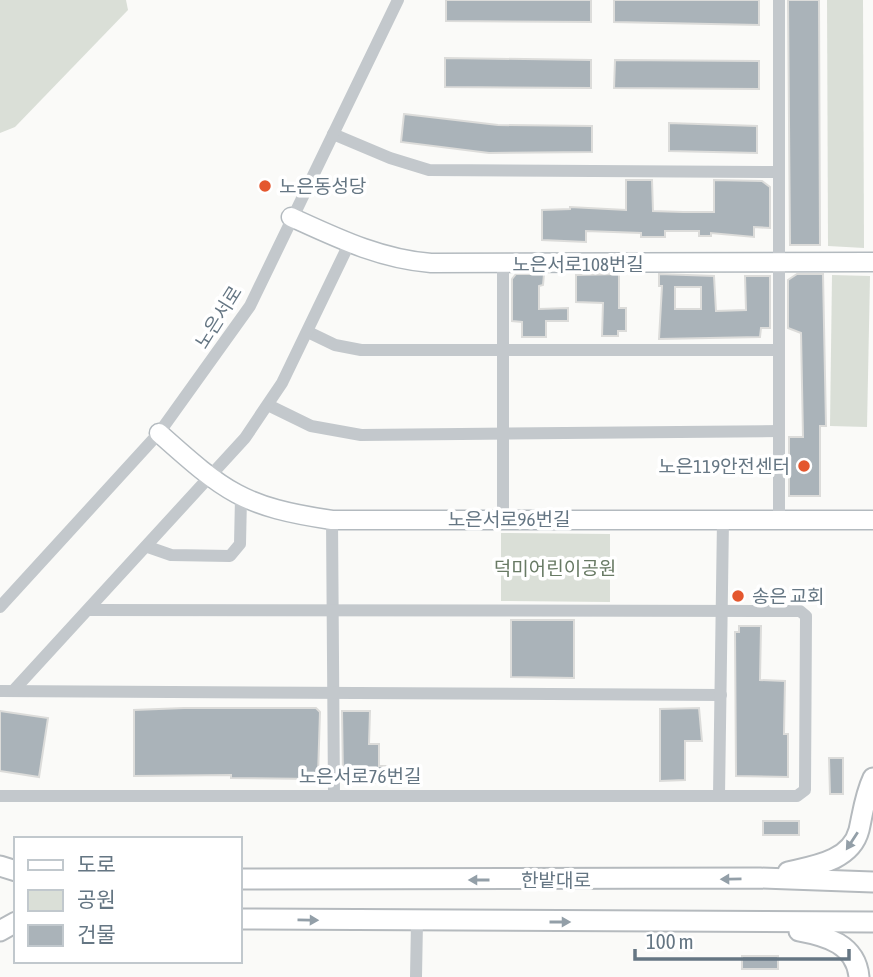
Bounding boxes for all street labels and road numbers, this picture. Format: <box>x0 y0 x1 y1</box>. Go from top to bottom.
street label: 노은서로108번길 <box>512 253 644 275</box>
street label: 노은서로 <box>190 282 246 352</box>
street label: 노은서로96번길 <box>448 508 570 530</box>
street label: 노은서로76번길 <box>299 765 421 787</box>
street label: 한밭대로 <box>521 869 591 891</box>

